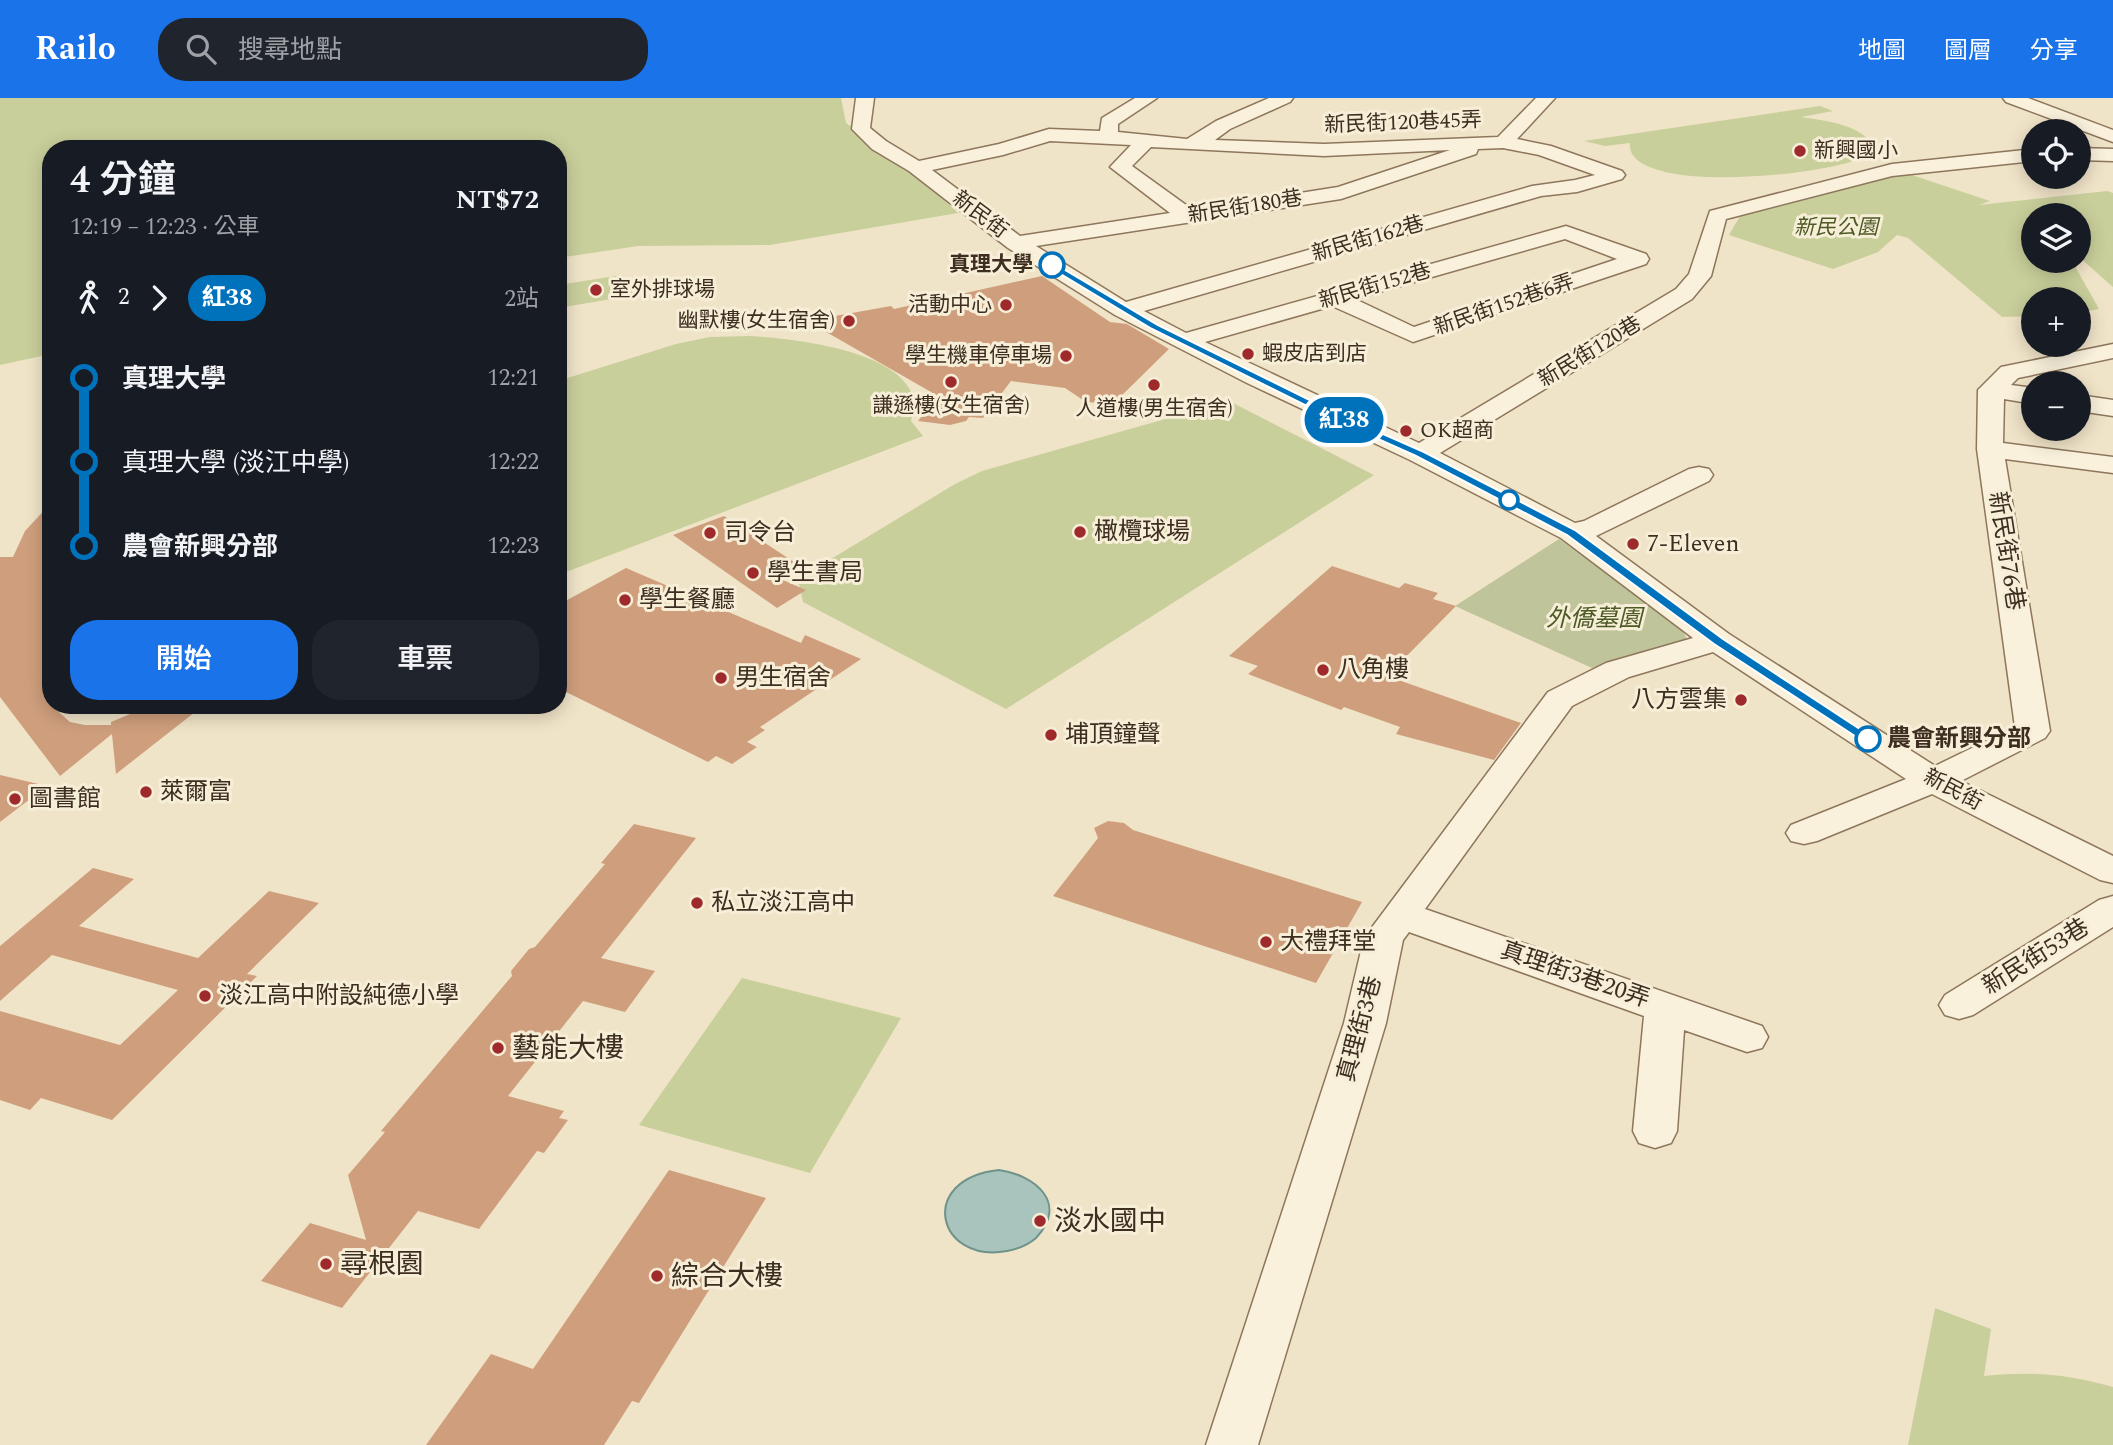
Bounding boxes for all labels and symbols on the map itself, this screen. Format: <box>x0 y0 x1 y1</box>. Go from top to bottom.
street label: 新民街120巷45弄 <box>1324 104 1482 142</box>
place label: 新興國小 <box>1814 135 1898 167</box>
marker: 新興國小 <box>1792 143 1808 159</box>
street label: 新民街180巷 <box>1185 182 1305 232</box>
street label: 新民街 <box>945 183 1015 247</box>
street label: 新民街162巷 <box>1308 208 1428 270</box>
park label: 新民公園 <box>1794 212 1881 244</box>
place label: 真理大學 <box>949 249 1033 281</box>
marker: 真理大學 <box>1039 252 1065 278</box>
street label: 新民街152巷 <box>1315 255 1435 317</box>
street label: 新民街152巷6弄 <box>1429 266 1579 344</box>
place label: 室外排球場 <box>610 274 715 306</box>
marker: 室外排球場 <box>588 282 604 298</box>
place label: 活動中心 <box>908 289 992 321</box>
marker: 活動中心 <box>998 297 1014 313</box>
place label: 幽默樓(女生宿舍) <box>678 305 835 337</box>
street label: 新民街120巷 <box>1532 309 1648 395</box>
marker: 幽默樓(女生宿舍) <box>841 313 857 329</box>
place label: 蝦皮店到店 <box>1262 338 1367 370</box>
place label: 學生機車停車場 <box>905 340 1052 372</box>
marker: 蝦皮店到店 <box>1240 346 1256 362</box>
marker: 學生機車停車場 <box>1058 348 1074 364</box>
marker: 謙遜樓(女生宿舍) <box>943 374 959 390</box>
marker: 人道樓(男生宿舍) <box>1146 377 1162 393</box>
place label: 謙遜樓(女生宿舍) <box>872 390 1030 422</box>
place label: 人道樓(男生宿舍) <box>1075 393 1233 425</box>
line badge: 紅38 <box>1304 397 1384 443</box>
place label: OK超商 <box>1420 415 1494 447</box>
marker: OK超商 <box>1398 423 1414 439</box>
street label: 新民街76巷 <box>1979 489 2033 613</box>
unlabelled marker <box>1499 490 1519 510</box>
place label: 橄欖球場 <box>1094 514 1190 550</box>
place label: 司令台 <box>724 515 796 551</box>
marker: 橄欖球場 <box>1072 524 1088 540</box>
marker: 司令台 <box>702 525 718 541</box>
place label: 7-Eleven <box>1647 526 1739 562</box>
marker: 7-Eleven <box>1625 536 1641 552</box>
place label: 學生書局 <box>767 555 863 591</box>
marker: 學生書局 <box>745 565 761 581</box>
place label: 學生餐廳 <box>639 582 735 618</box>
marker: 學生餐廳 <box>617 592 633 608</box>
park label: 外僑墓園 <box>1546 601 1645 637</box>
place label: 八角樓 <box>1337 652 1409 688</box>
place label: 男生宿舍 <box>735 660 831 696</box>
marker: 八角樓 <box>1315 662 1331 678</box>
marker: 男生宿舍 <box>713 670 729 686</box>
place label: 八方雲集 <box>1631 682 1727 718</box>
marker: 八方雲集 <box>1733 692 1749 708</box>
place label: 埔頂鐘聲 <box>1065 717 1161 753</box>
place label: 農會新興分部 <box>1887 721 2031 757</box>
marker: 農會新興分部 <box>1855 726 1881 752</box>
marker: 埔頂鐘聲 <box>1043 727 1059 743</box>
street label: 新民街 <box>1918 761 1988 819</box>
place label: 萊爾富 <box>160 774 232 810</box>
place label: 圖書館 <box>29 781 101 817</box>
marker: 萊爾富 <box>138 784 154 800</box>
marker: 圖書館 <box>7 791 23 807</box>
place label: 私立淡江高中 <box>711 885 855 921</box>
marker: 私立淡江高中 <box>689 895 705 911</box>
street label: 新民街53巷 <box>1976 910 2096 1004</box>
place label: 大禮拜堂 <box>1280 924 1376 960</box>
street label: 真理街3巷20弄 <box>1495 933 1655 1017</box>
marker: 大禮拜堂 <box>1258 934 1274 950</box>
street label: 真理街3巷 <box>1329 972 1391 1086</box>
place label: 淡江高中附設純德小學 <box>219 978 459 1014</box>
marker: 淡江高中附設純德小學 <box>197 988 213 1004</box>
place label: 藝能大樓 <box>512 1027 624 1070</box>
marker: 藝能大樓 <box>490 1040 506 1056</box>
place label: 淡水國中 <box>1054 1200 1166 1243</box>
marker: 淡水國中 <box>1032 1213 1048 1229</box>
place label: 尋根園 <box>340 1243 424 1286</box>
place label: 綜合大樓 <box>671 1255 783 1298</box>
marker: 尋根園 <box>318 1256 334 1272</box>
marker: 綜合大樓 <box>649 1268 665 1284</box>

